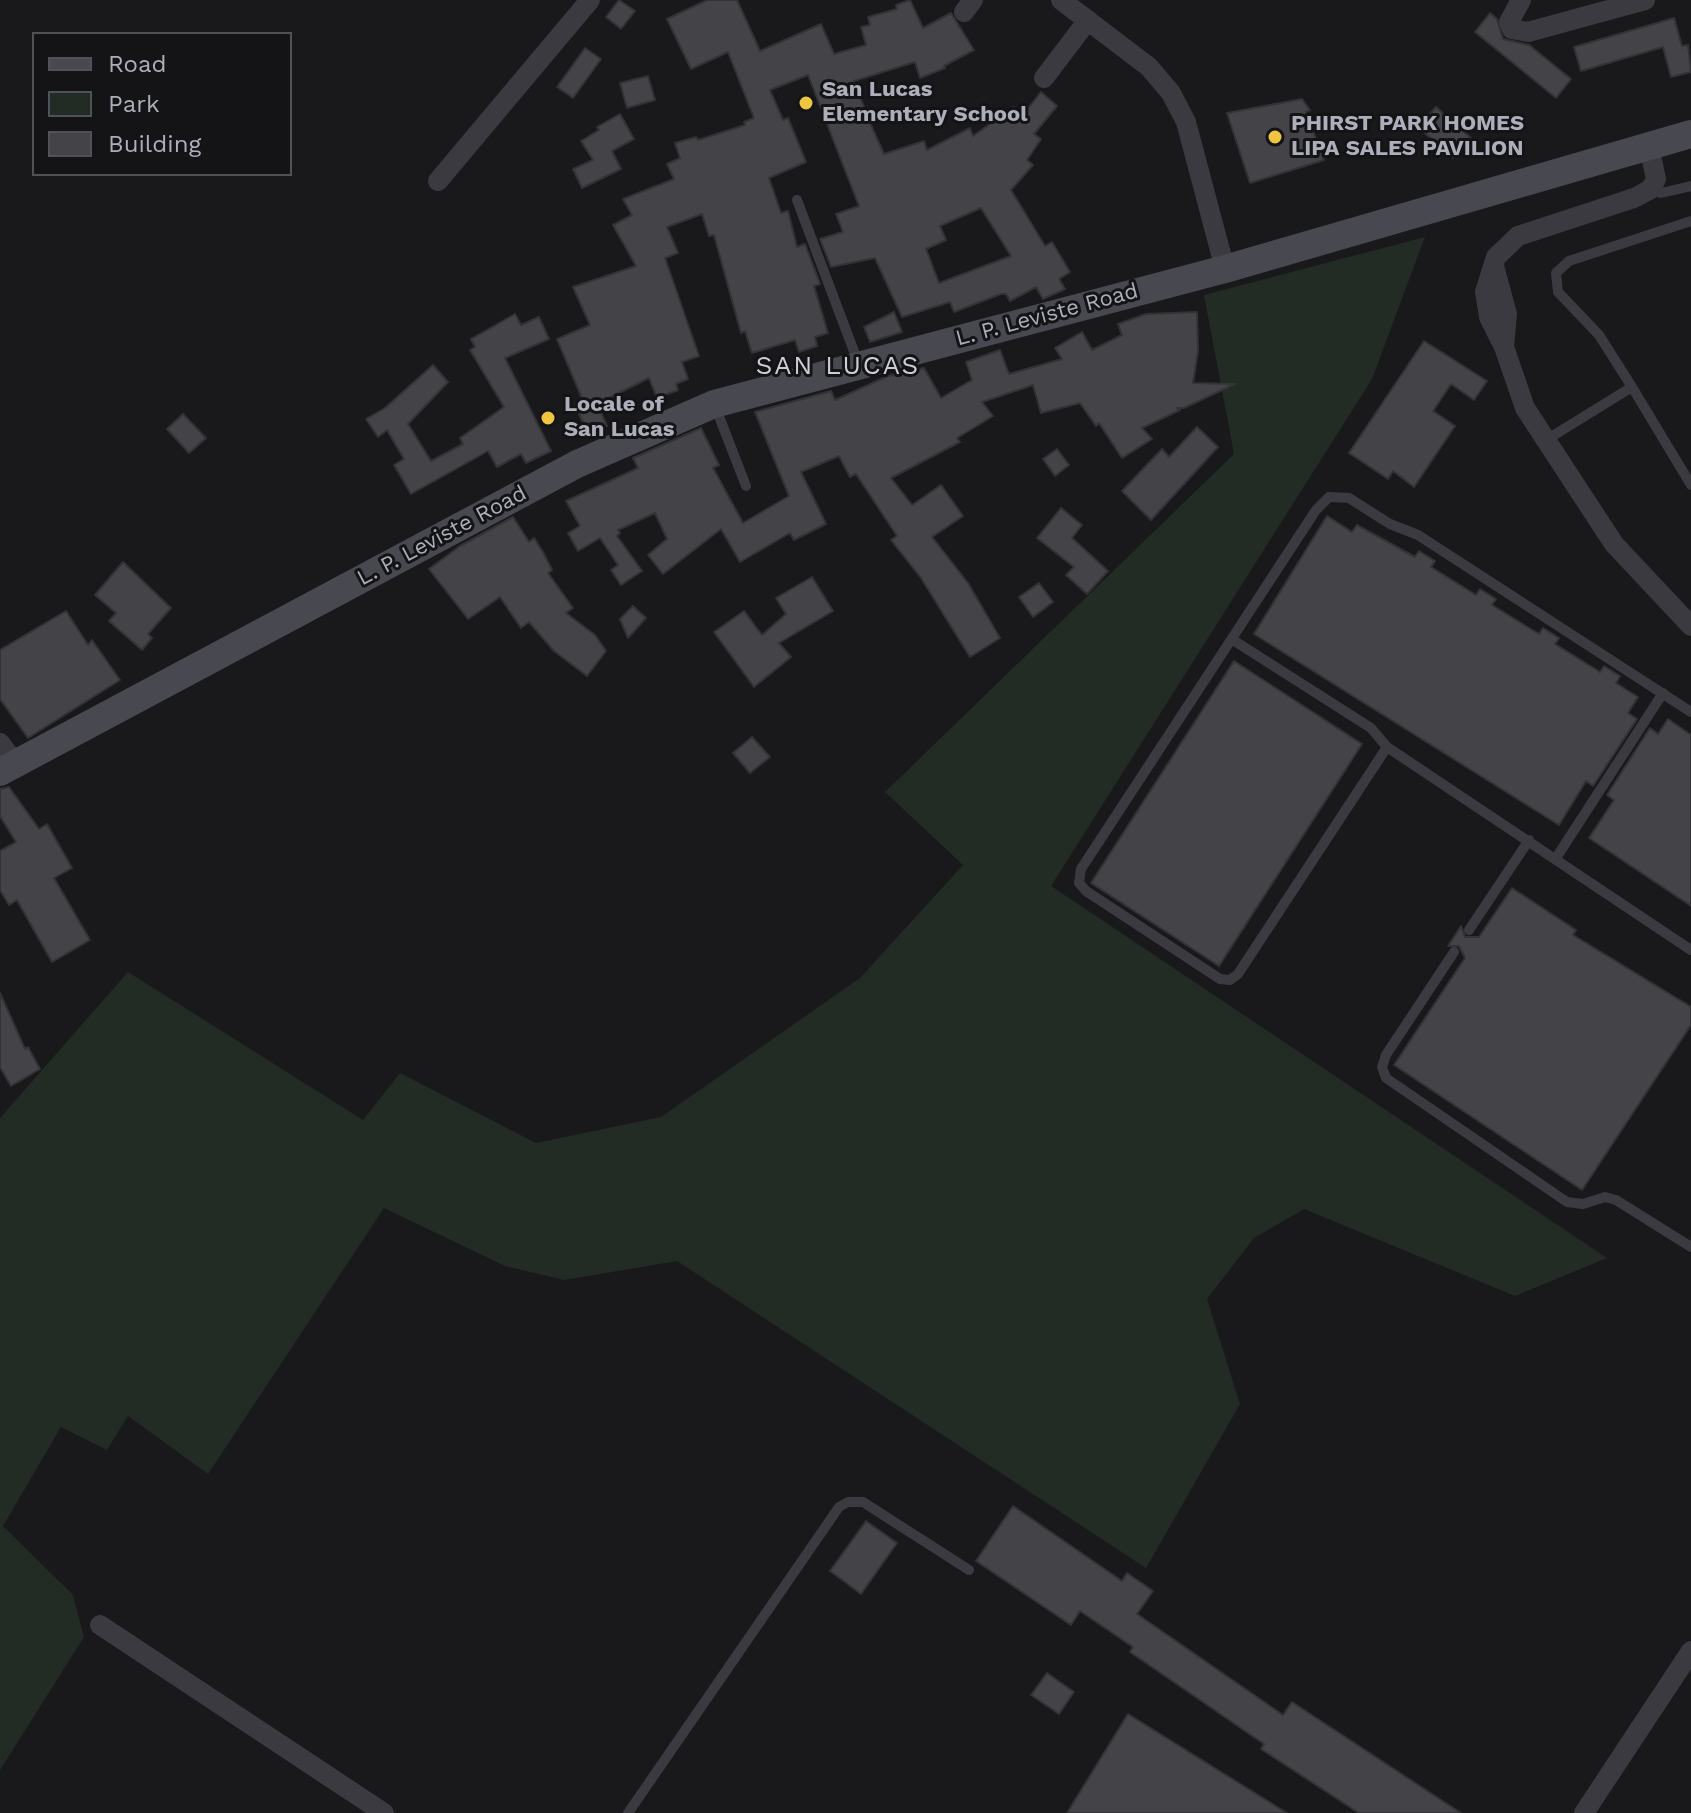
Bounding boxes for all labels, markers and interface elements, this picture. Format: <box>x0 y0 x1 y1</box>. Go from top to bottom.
legend <box>32 32 292 176</box>
text: Road <box>108 50 167 78</box>
place label: San Lucas Elementary School <box>822 77 1027 128</box>
text: Park <box>108 90 160 118</box>
marker: San Lucas Elementary School <box>797 94 815 112</box>
place label: PHIRST PARK HOMES LIPA SALES PAVILION <box>1291 111 1524 162</box>
marker: PHIRST PARK HOMES LIPA SALES PAVILION <box>1266 128 1284 146</box>
text: Building <box>108 130 201 158</box>
street label: L. P. Leviste Road <box>953 278 1141 352</box>
district label: SAN LUCAS <box>756 350 920 382</box>
place label: Locale of San Lucas <box>564 392 674 444</box>
marker: Locale of San Lucas <box>539 409 557 427</box>
street label: L. P. Leviste Road <box>353 480 531 592</box>

